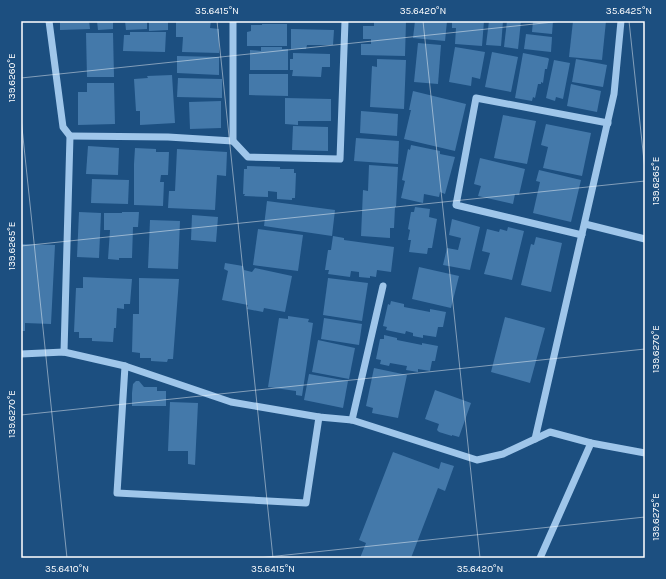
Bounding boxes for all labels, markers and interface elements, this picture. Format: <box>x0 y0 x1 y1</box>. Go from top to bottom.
text: 35.6415°N <box>195 5 239 17</box>
text: 35.6420°N <box>400 5 446 17</box>
text: 35.6425°N <box>606 5 652 17</box>
text: 139.6260°E <box>6 53 18 103</box>
text: 139.6265°E <box>650 157 662 205</box>
text: 139.6265°E <box>6 222 18 270</box>
text: 139.6270°E <box>650 325 662 373</box>
text: 139.6270°E <box>6 390 18 438</box>
text: 139.6275°E <box>650 493 662 541</box>
text: 35.6410°N <box>45 563 89 575</box>
text: 35.6415°N <box>251 563 295 575</box>
text: 35.6420°N <box>457 563 503 575</box>

